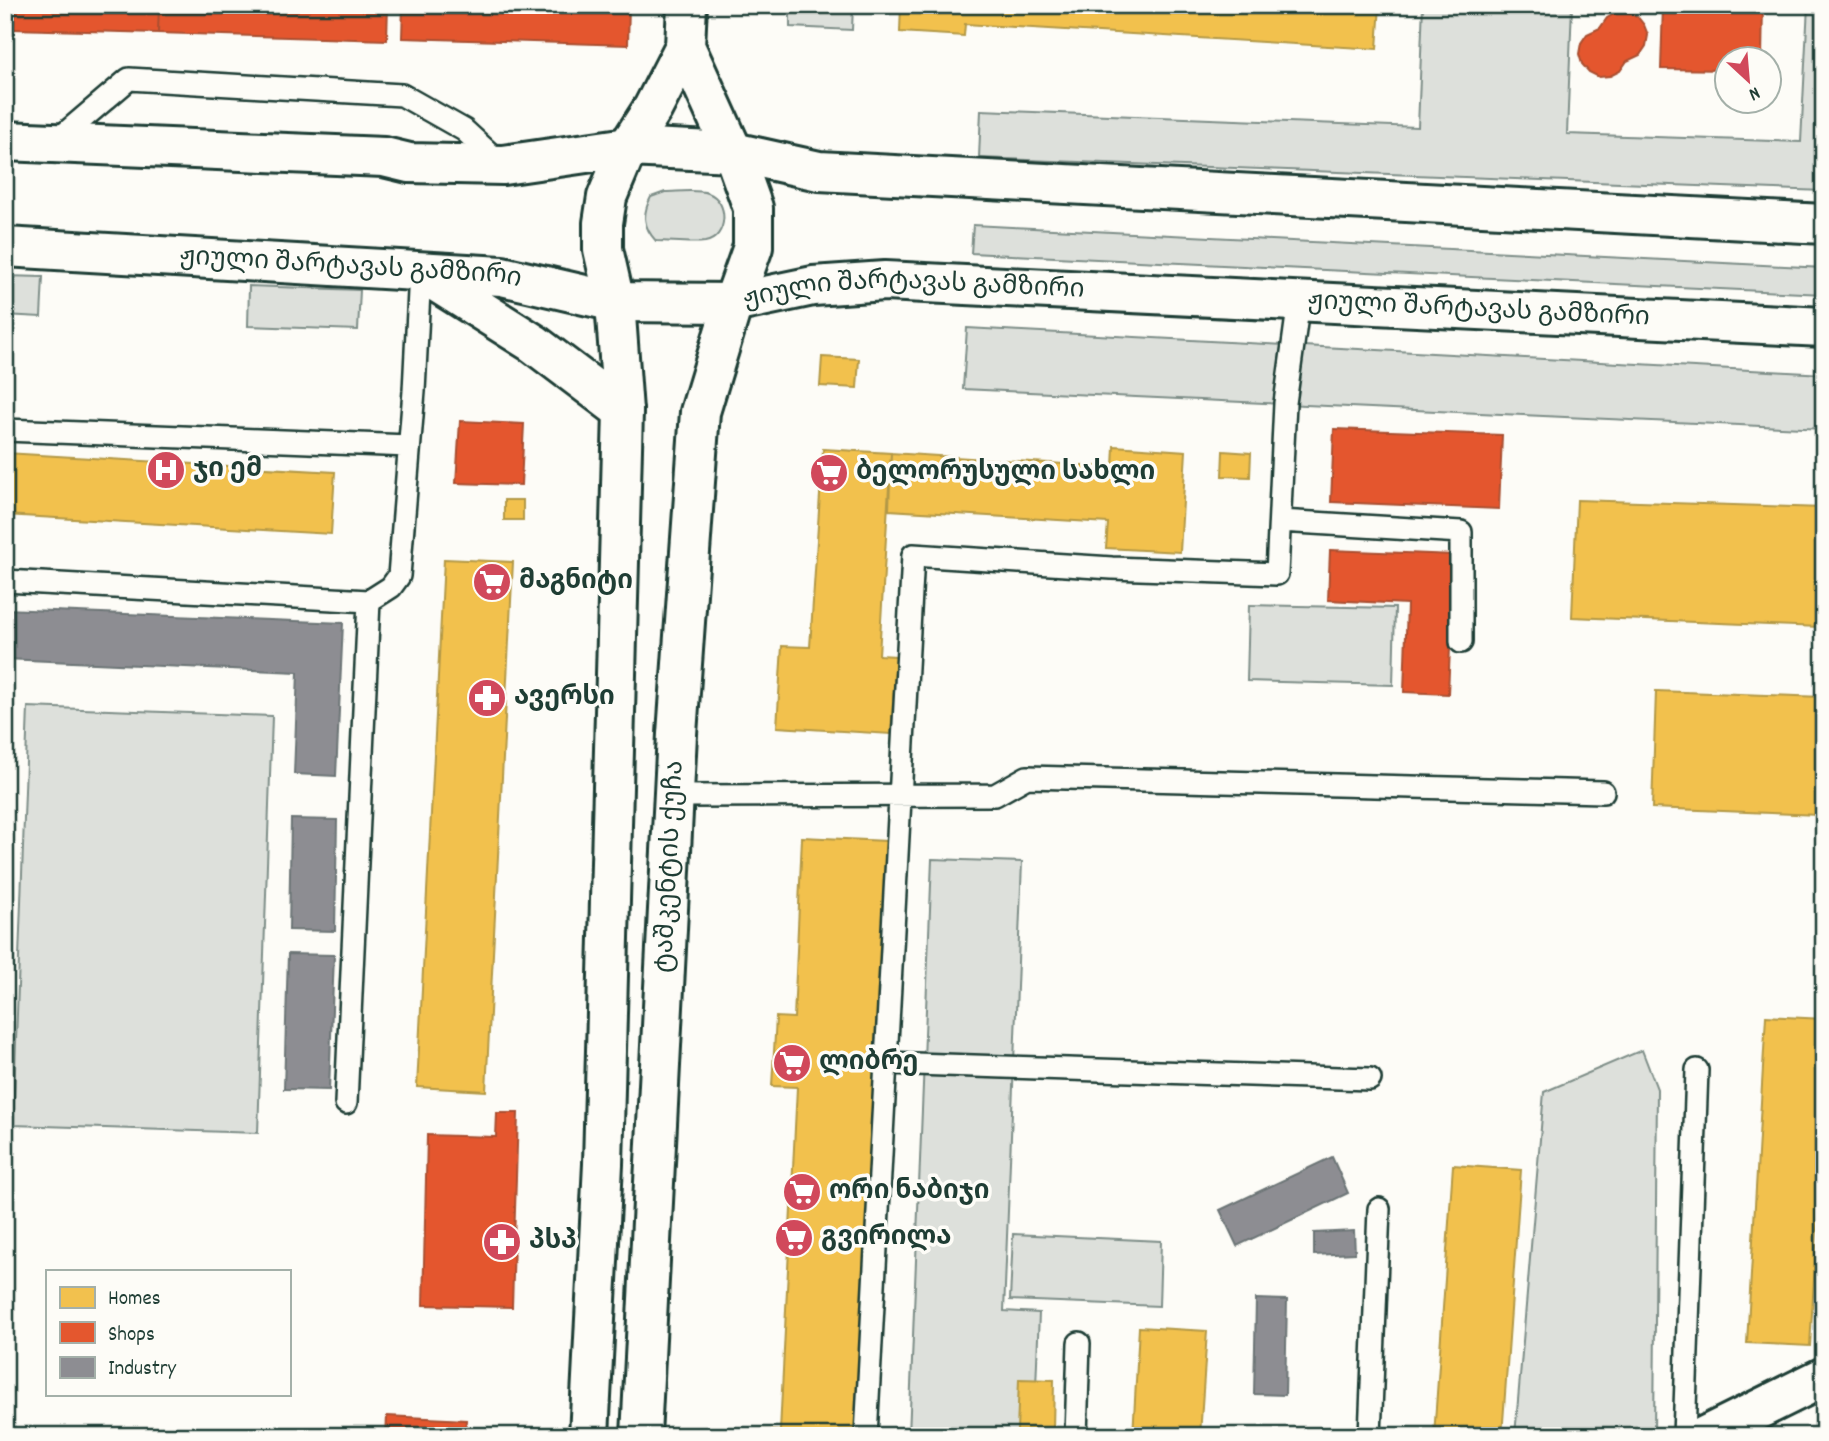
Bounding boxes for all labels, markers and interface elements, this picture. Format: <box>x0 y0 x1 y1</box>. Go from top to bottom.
north arrow <box>1714 46 1784 116</box>
text: N <box>1744 78 1764 106</box>
street label: ჟიული შარტავას გამზირი <box>178 239 525 298</box>
street label: ჟიული შარტავას გამზირი <box>740 262 1085 319</box>
street label: ჟიული შარტავას გამზირი <box>1306 283 1651 337</box>
hospital icon: ჯი ემ <box>145 449 187 491</box>
place label: ჯი ემ <box>193 452 262 489</box>
supermarket icon: ბელორუსული სახლი <box>808 452 850 494</box>
place label: ბელორუსული სახლი <box>856 455 1155 492</box>
supermarket icon: მაგნიტი <box>471 561 513 603</box>
place label: მაგნიტი <box>519 564 633 601</box>
pharmacy icon: ავერსი <box>466 677 508 719</box>
place label: ავერსი <box>514 680 615 717</box>
street label: ტაშკენტის ქუჩა <box>646 760 694 974</box>
supermarket icon: ლიბრე <box>771 1042 813 1084</box>
place label: ლიბრე <box>819 1045 918 1082</box>
supermarket icon: ორი ნაბიჯი <box>781 1171 823 1213</box>
place label: ორი ნაბიჯი <box>829 1174 989 1211</box>
supermarket icon: გვირილა <box>773 1217 815 1259</box>
place label: გვირილა <box>821 1220 952 1257</box>
pharmacy icon: პსპ <box>481 1221 523 1263</box>
place label: პსპ <box>529 1224 577 1261</box>
legend <box>46 1270 290 1396</box>
text: Homes <box>108 1285 161 1315</box>
text: Shops <box>108 1321 155 1351</box>
text: Industry <box>108 1355 176 1385</box>

